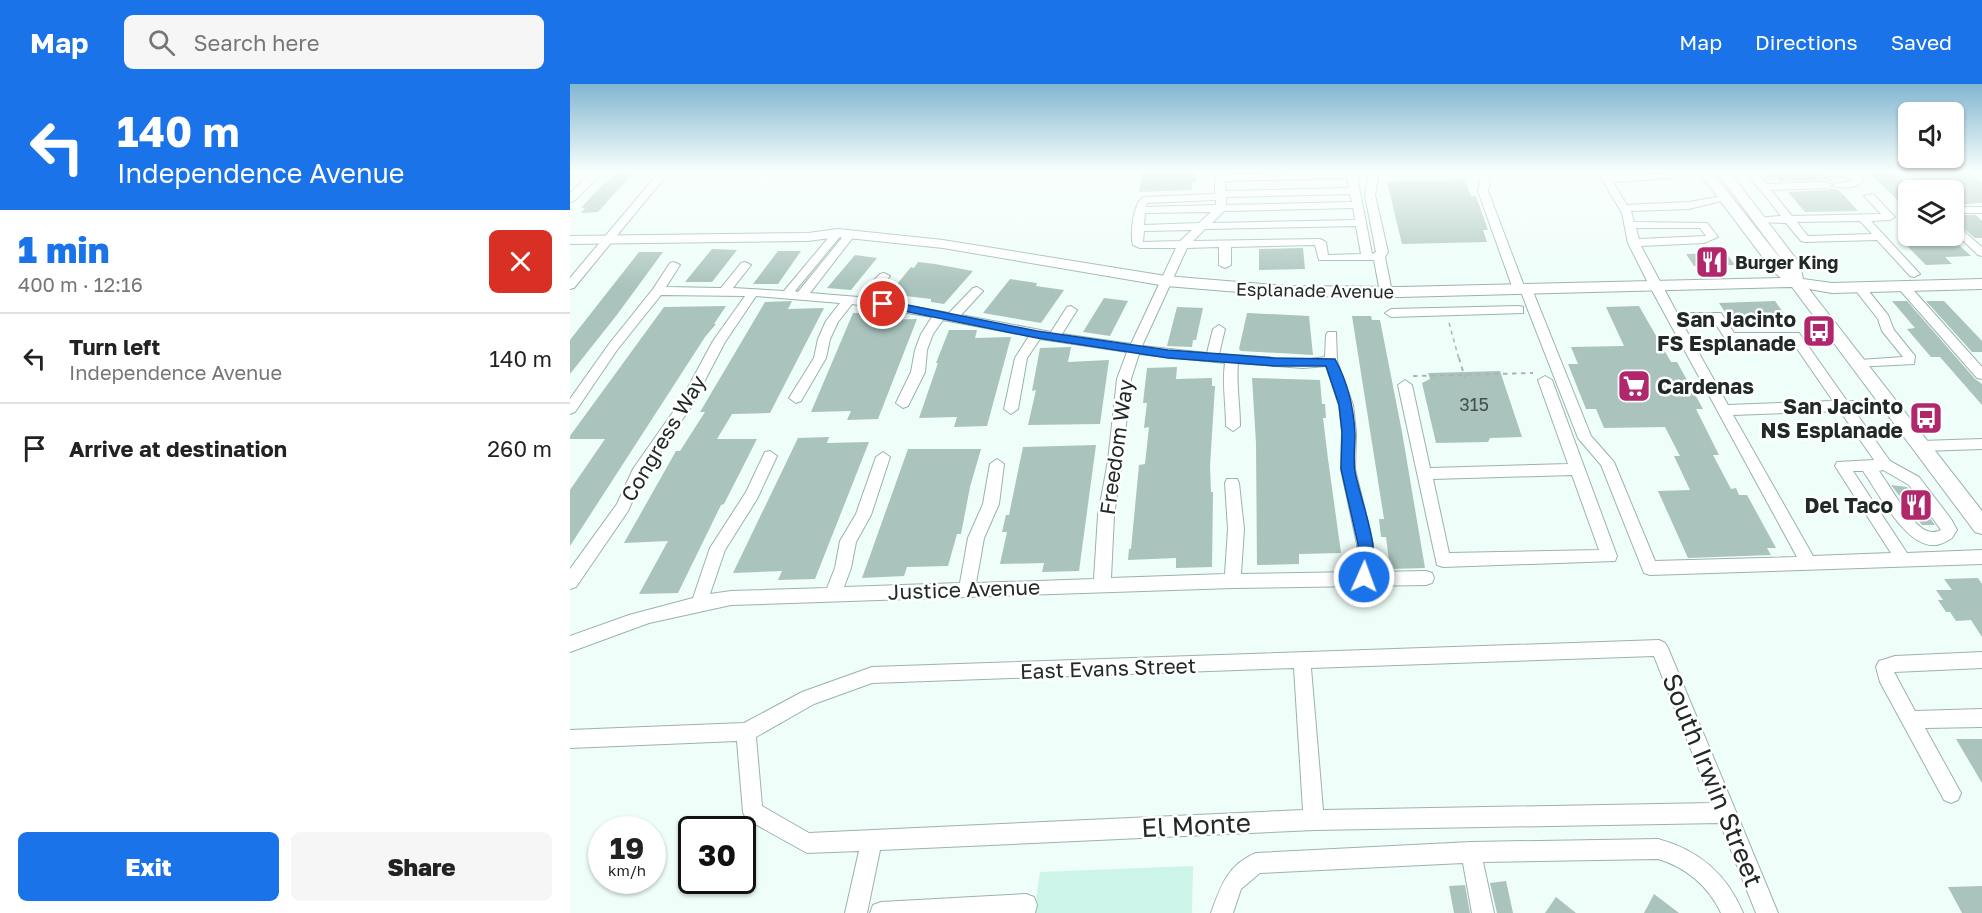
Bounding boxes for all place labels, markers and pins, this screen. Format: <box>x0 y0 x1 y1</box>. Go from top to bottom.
restaurant icon: Burger King <box>1694 244 1730 280</box>
place label: Burger King <box>1735 251 1838 273</box>
pin <box>857 278 908 329</box>
place label: San Jacinto FS Esplanade <box>1657 306 1796 356</box>
bus stop icon: San Jacinto FS Esplanade <box>1801 313 1837 349</box>
supermarket icon: Cardenas <box>1616 368 1652 404</box>
place label: Cardenas <box>1657 373 1754 399</box>
place label: San Jacinto NS Esplanade <box>1761 393 1903 443</box>
bus stop icon: San Jacinto NS Esplanade <box>1908 400 1944 436</box>
restaurant icon: Del Taco <box>1898 487 1934 523</box>
place label: Del Taco <box>1804 492 1893 518</box>

